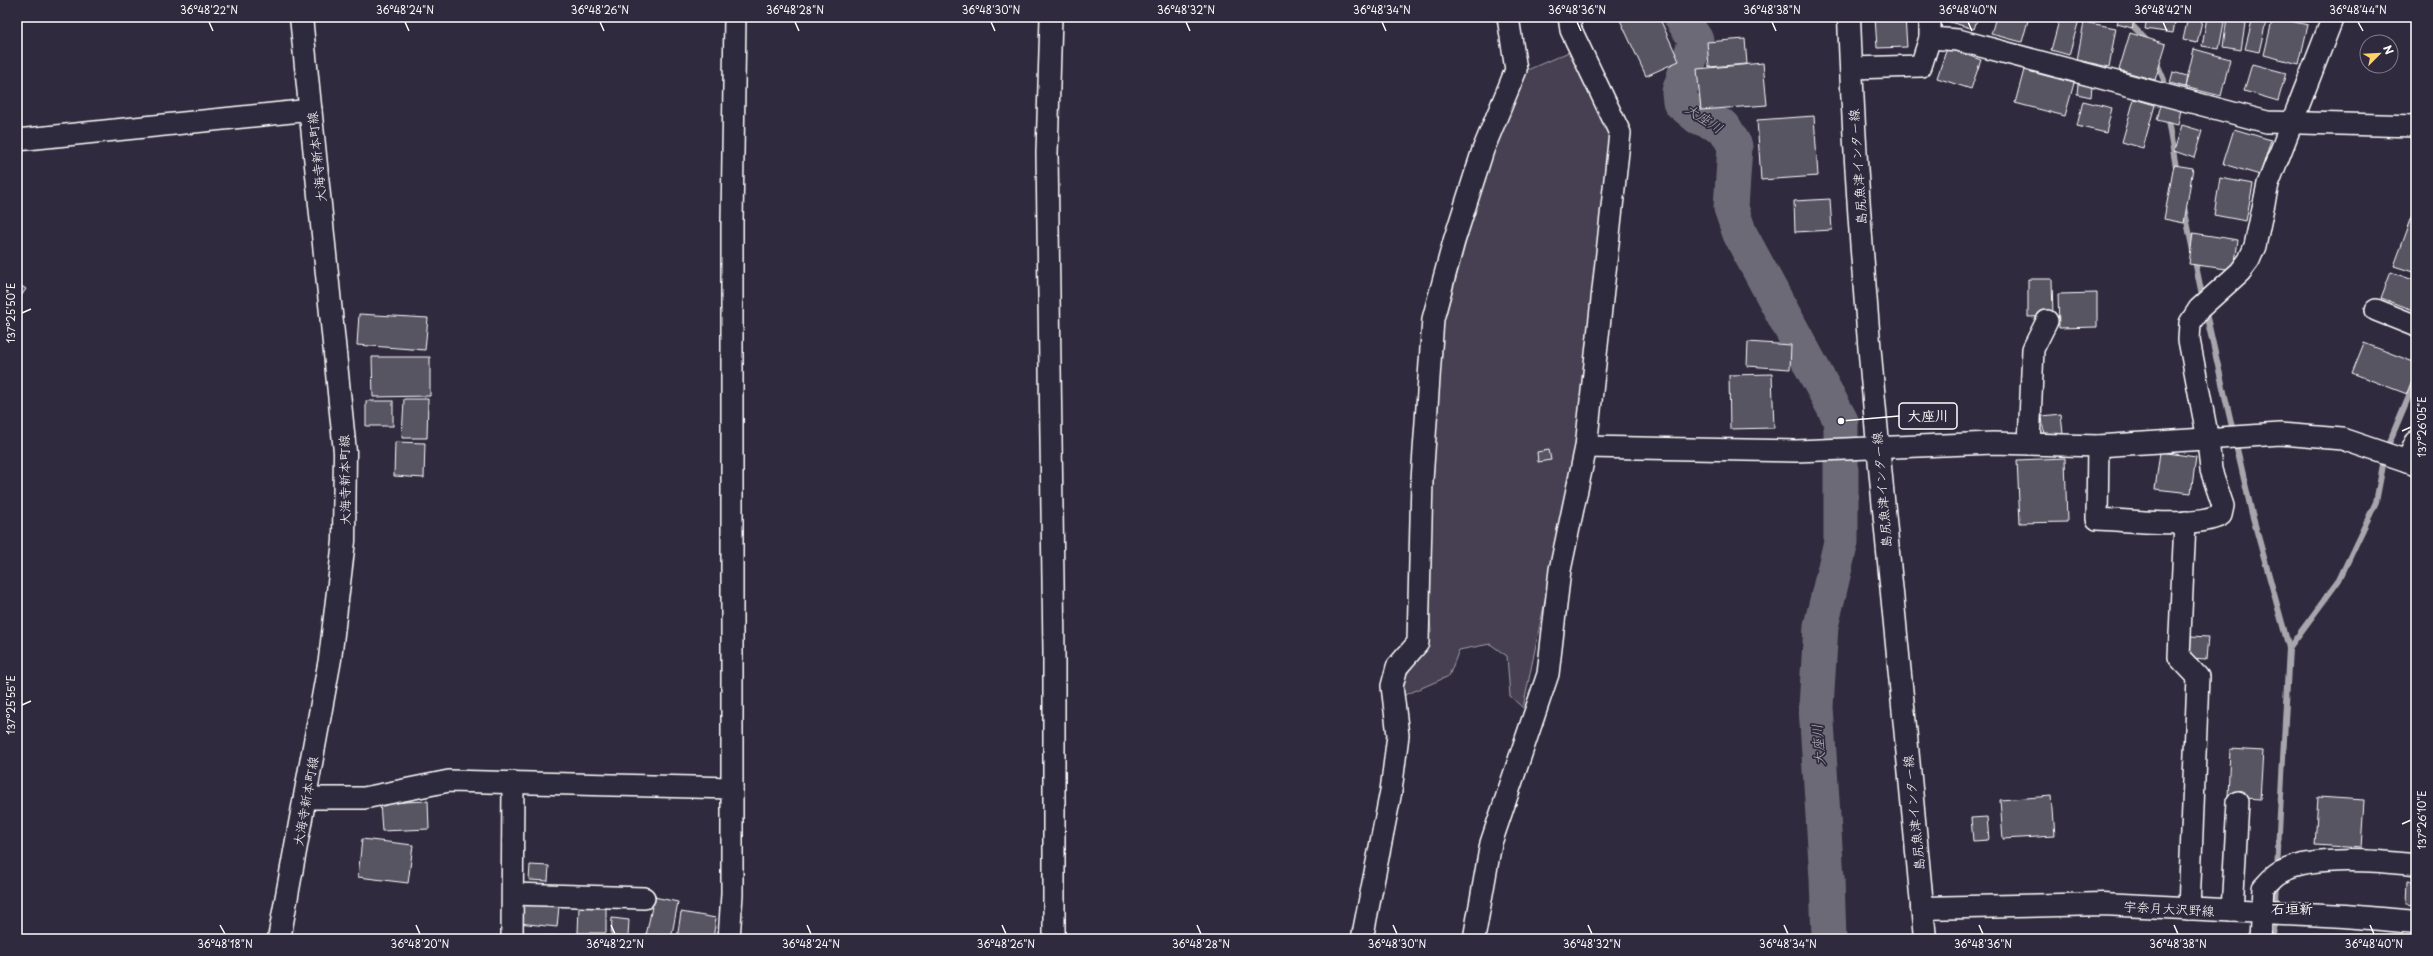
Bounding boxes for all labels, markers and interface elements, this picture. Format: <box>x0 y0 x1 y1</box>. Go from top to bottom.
text: 36°48'22"N <box>180 2 238 17</box>
text: 36°48'24"N <box>376 2 434 17</box>
text: 36°48'26"N <box>571 2 629 17</box>
text: 36°48'28"N <box>766 2 824 17</box>
text: 36°48'30"N <box>962 2 1020 17</box>
text: 36°48'32"N <box>1157 2 1215 17</box>
text: 36°48'34"N <box>1353 2 1411 17</box>
text: 36°48'36"N <box>1548 2 1606 17</box>
text: 36°48'38"N <box>1743 2 1801 17</box>
text: 36°48'40"N <box>1939 2 1997 17</box>
text: 36°48'42"N <box>2134 2 2192 17</box>
text: 36°48'44"N <box>2329 2 2387 17</box>
north arrow <box>2359 34 2399 74</box>
text: N <box>2379 42 2398 57</box>
water label: 大座川 <box>1681 98 1727 138</box>
street label: 島尻魚津インター線 <box>1843 107 1871 226</box>
street label: 大海寺新本町線 <box>302 110 330 203</box>
text: 137°25'50"E <box>3 283 18 343</box>
text: 137°26'05"E <box>2414 397 2429 457</box>
callout: 大座川 <box>1899 403 1957 429</box>
text: 大座川 <box>1907 405 1949 426</box>
street label: 島尻魚津インター線 <box>1866 430 1896 549</box>
street label: 大海寺新本町線 <box>334 433 354 526</box>
text: 137°25'55"E <box>3 675 18 735</box>
water label: 大座川 <box>1806 723 1830 767</box>
street label: 島尻魚津インター線 <box>1897 753 1929 872</box>
street label: 大海寺新本町線 <box>288 754 322 847</box>
text: 137°26'10"E <box>2414 790 2429 850</box>
street label: 宇奈月大沢野線 <box>2123 896 2216 920</box>
district label: 石垣新 <box>2271 898 2313 919</box>
text: 36°48'18"N <box>197 936 253 951</box>
text: 36°48'20"N <box>391 936 450 951</box>
text: 36°48'22"N <box>586 936 644 951</box>
text: 36°48'24"N <box>782 936 840 951</box>
text: 36°48'26"N <box>977 936 1035 951</box>
text: 36°48'28"N <box>1172 936 1230 951</box>
text: 36°48'30"N <box>1368 936 1426 951</box>
text: 36°48'32"N <box>1563 936 1621 951</box>
text: 36°48'34"N <box>1759 936 1817 951</box>
text: 36°48'36"N <box>1954 936 2012 951</box>
text: 36°48'38"N <box>2149 936 2207 951</box>
text: 36°48'40"N <box>2345 936 2403 951</box>

